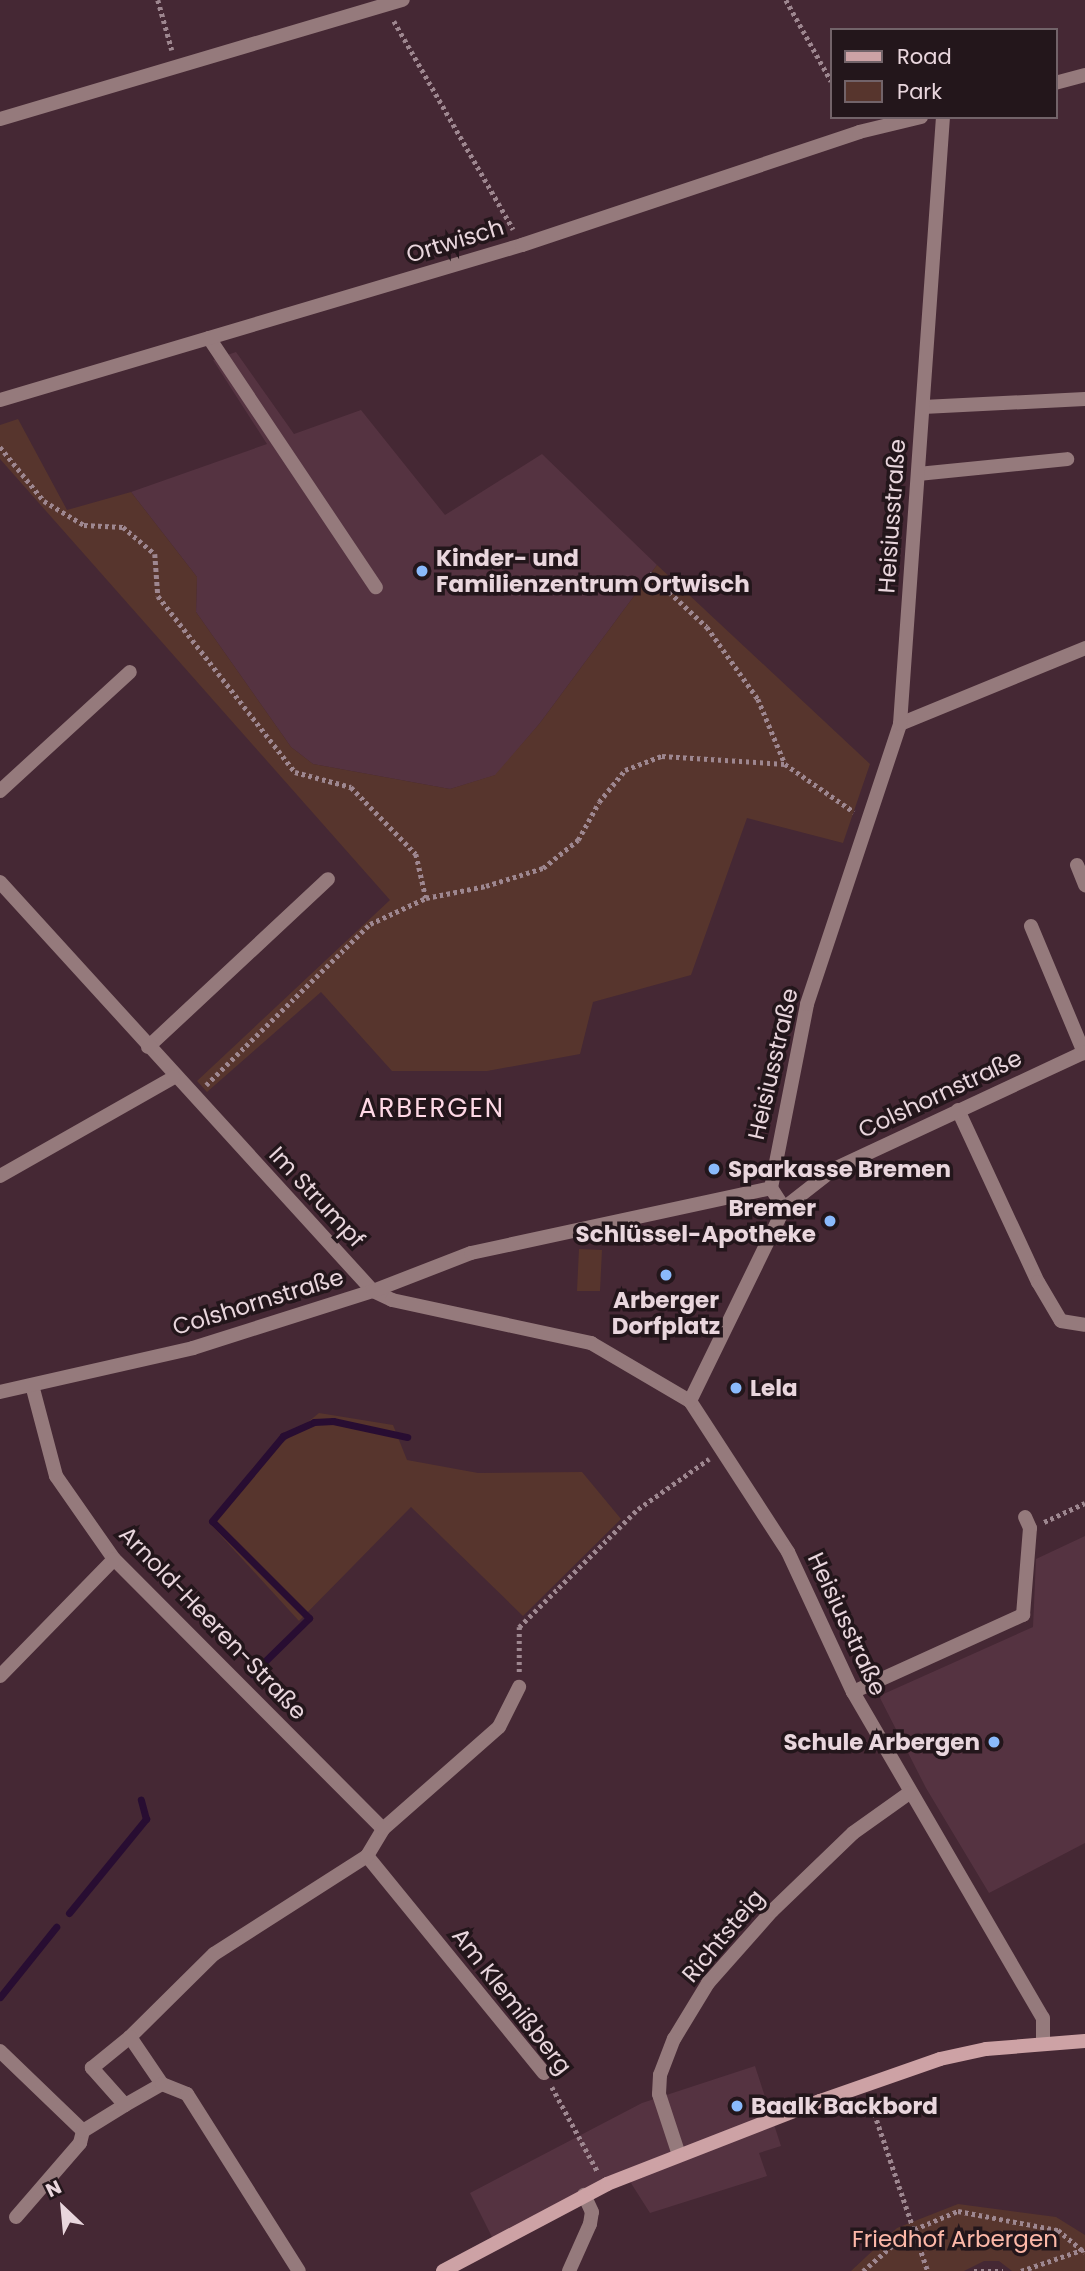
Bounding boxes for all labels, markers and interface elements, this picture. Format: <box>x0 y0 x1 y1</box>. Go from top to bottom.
legend <box>830 28 1057 119</box>
text: Road <box>897 42 952 71</box>
text: Park <box>897 77 942 106</box>
street label: Ortwisch <box>403 213 507 269</box>
street label: Heisiusstraße <box>873 438 911 594</box>
place label: Kinder- und Familienzentrum Ortwisch <box>436 544 750 598</box>
marker: Kinder- und Familienzentrum Ortwisch <box>414 563 430 579</box>
street label: Heisiusstraße <box>742 986 804 1142</box>
street label: Colshornstraße <box>854 1044 1026 1144</box>
district label: ARBERGEN <box>360 1093 504 1125</box>
street label: Im Strumpf <box>263 1141 371 1253</box>
place label: Sparkasse Bremen <box>728 1155 951 1183</box>
marker: Sparkasse Bremen <box>706 1161 722 1177</box>
place label: Bremer Schlüssel-Apotheke <box>576 1194 816 1248</box>
marker: Bremer Schlüssel-Apotheke <box>822 1213 838 1229</box>
street label: Colshornstraße <box>169 1263 347 1341</box>
marker: Arberger Dorfplatz <box>658 1267 674 1283</box>
place label: Arberger Dorfplatz <box>612 1286 720 1340</box>
place label: Lela <box>750 1374 798 1402</box>
marker: Lela <box>728 1380 744 1396</box>
street label: Arnold-Heeren-Straße <box>113 1521 313 1725</box>
street label: Heisiusstraße <box>802 1548 892 1700</box>
place label: Schule Arbergen <box>783 1728 980 1756</box>
marker: Schule Arbergen <box>986 1734 1002 1750</box>
street label: Richtsteig <box>676 1884 770 1988</box>
street label: Am Klemißberg <box>446 1922 578 2080</box>
place label: Baalk Backbord <box>751 2092 938 2120</box>
marker: Baalk Backbord <box>729 2098 745 2114</box>
north arrow <box>28 2173 98 2243</box>
text: N <box>41 2173 66 2204</box>
park label: Friedhof Arbergen <box>852 2225 1058 2253</box>

